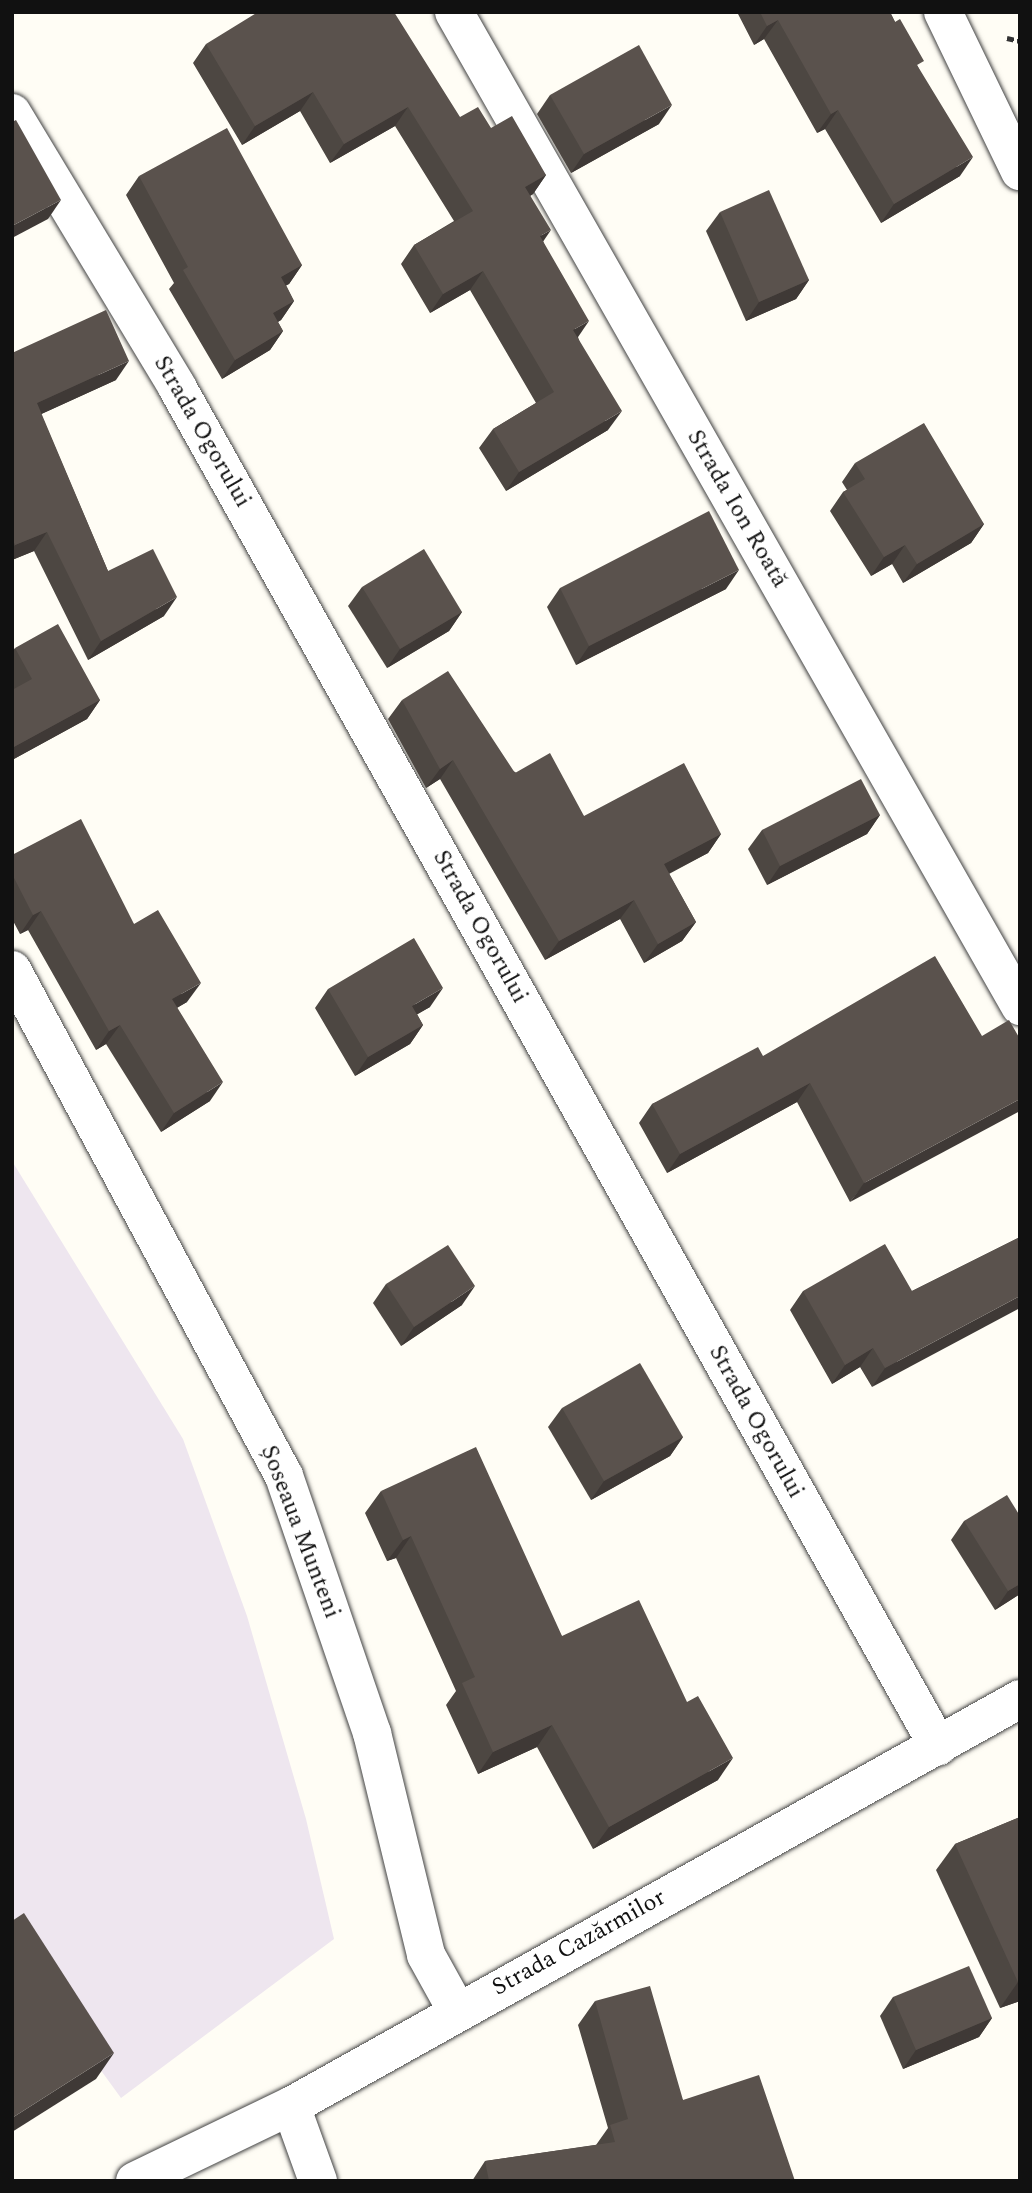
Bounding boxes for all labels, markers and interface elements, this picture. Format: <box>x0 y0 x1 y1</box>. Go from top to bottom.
street label: Strada Ogorului <box>147 351 257 513</box>
street label: Strada Ion Roată <box>680 425 794 593</box>
street label: Strada Ogorului <box>426 845 534 1009</box>
street label: Strada Ogorului <box>702 1340 810 1504</box>
street label: Șoseaua Munteni <box>254 1441 346 1623</box>
street label: Strada Cazărmilor <box>487 1883 671 2003</box>

